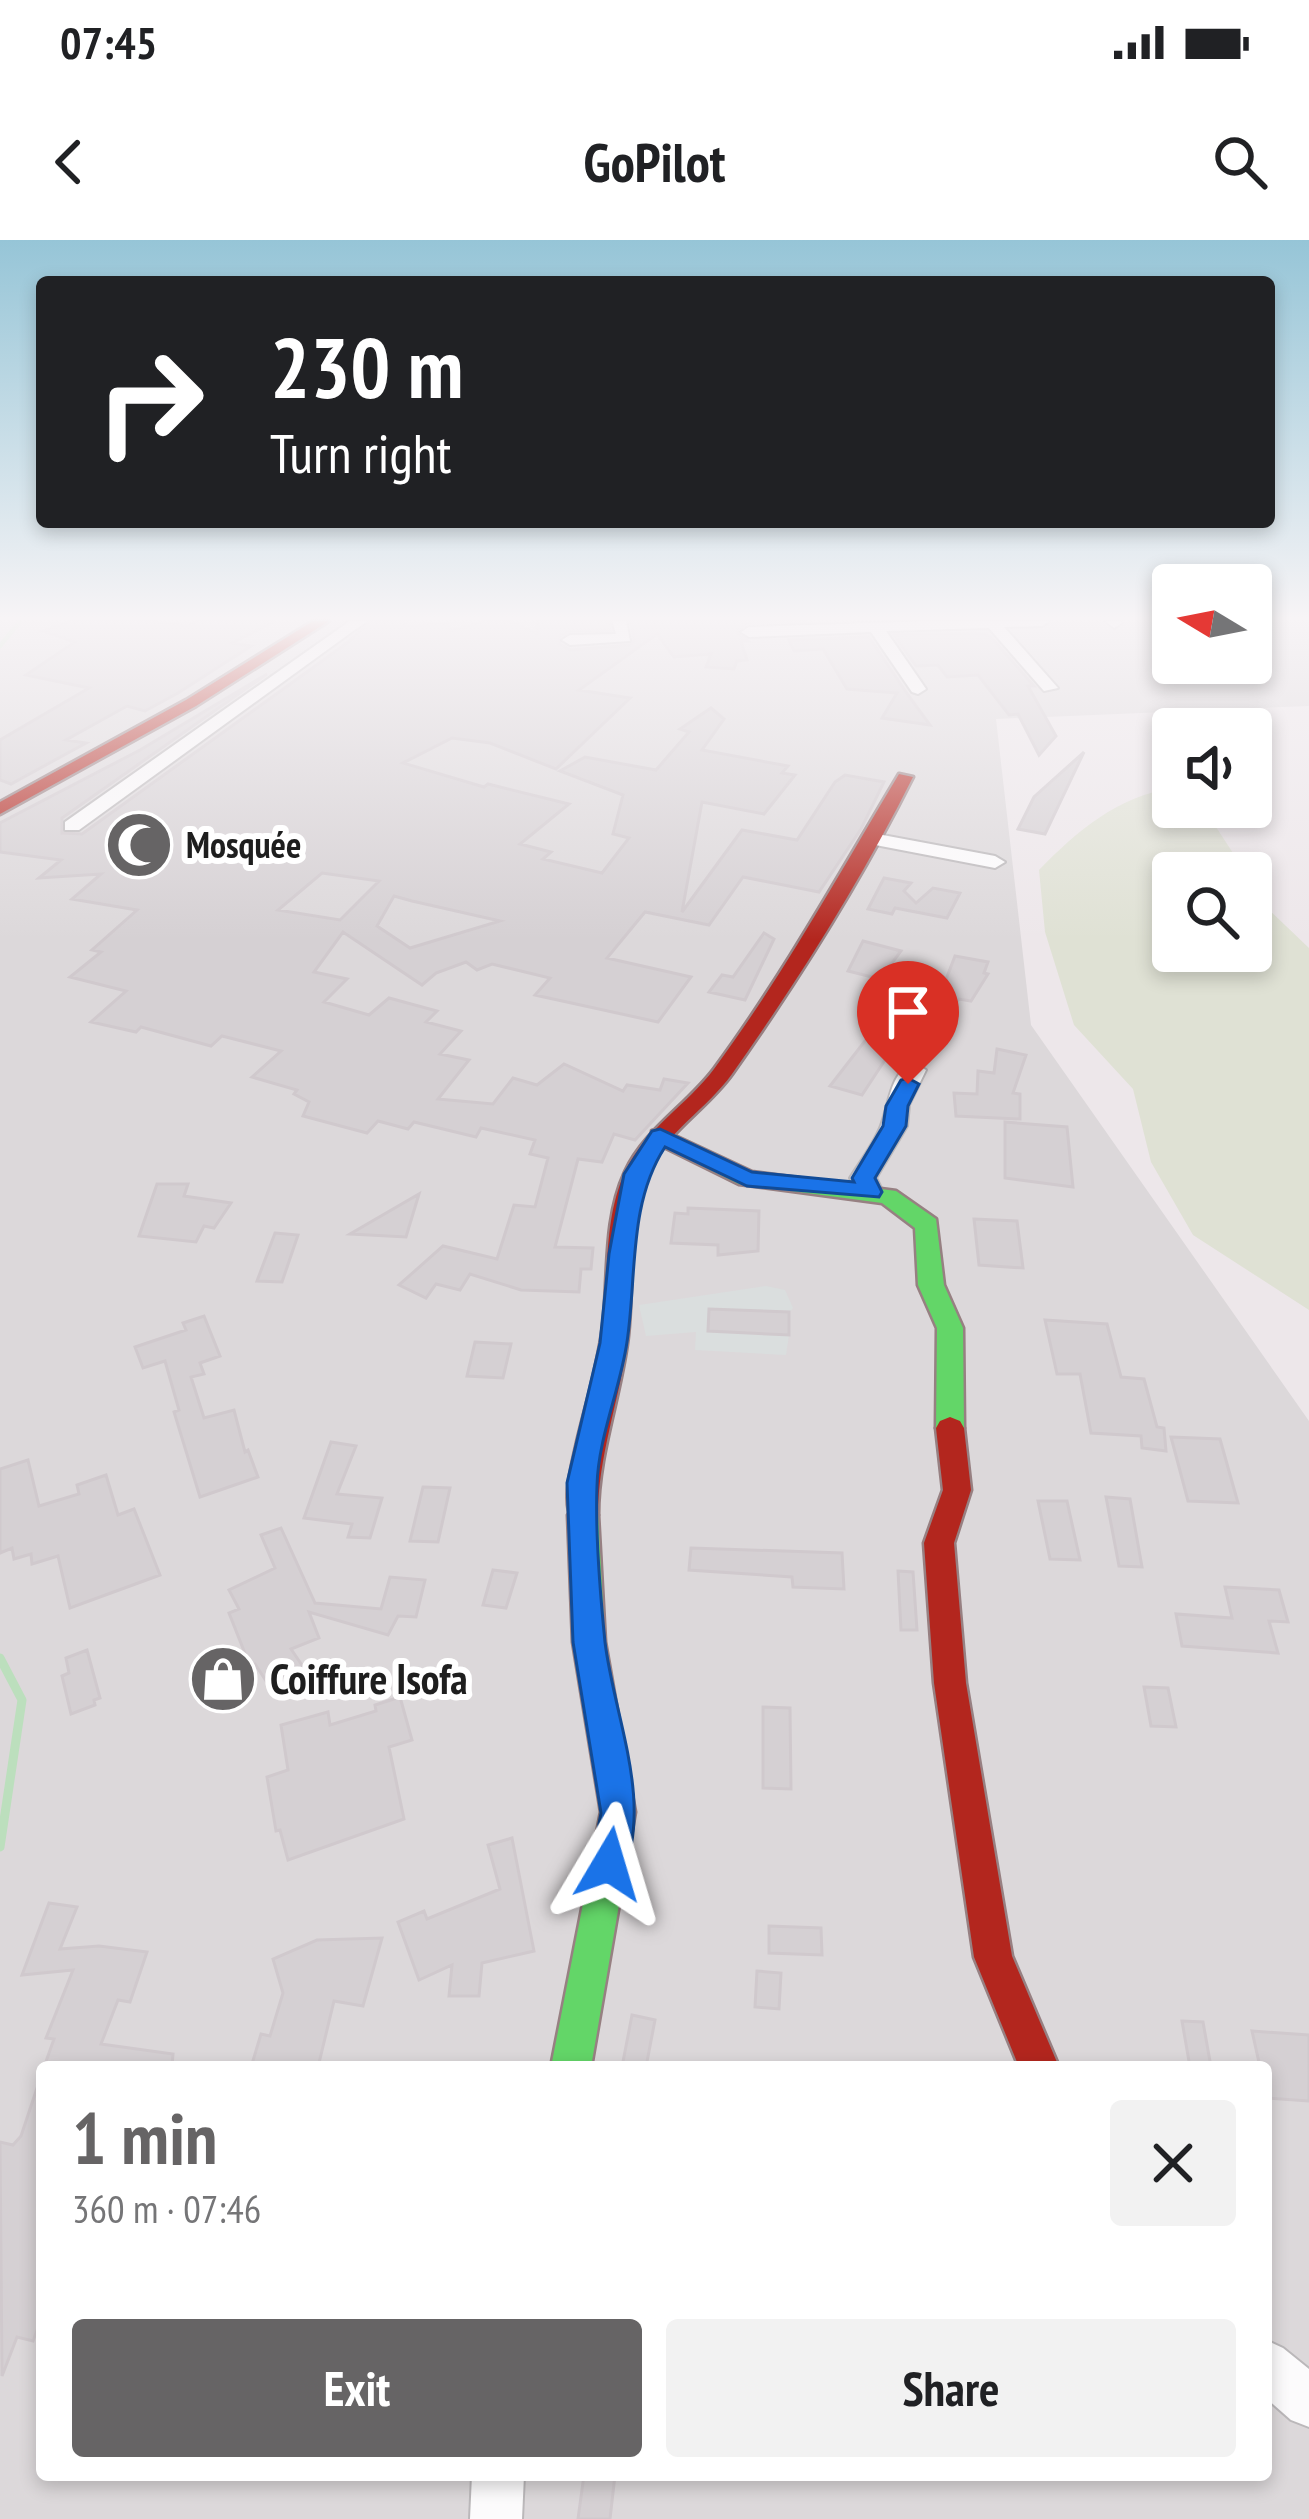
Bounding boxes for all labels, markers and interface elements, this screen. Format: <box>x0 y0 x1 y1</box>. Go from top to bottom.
text: 07:45 <box>60 13 157 71</box>
text: GoPilot <box>584 127 725 197</box>
icon: back <box>36 129 102 195</box>
icon: search <box>1207 129 1273 195</box>
text: 230 m <box>270 312 463 421</box>
icon: right <box>72 324 228 480</box>
text: Turn right <box>270 418 451 488</box>
north arrow <box>1152 564 1272 684</box>
map controls <box>1152 564 1272 972</box>
button: sound <box>1152 708 1272 828</box>
mosque icon: Mosquée <box>104 810 174 880</box>
place label: Mosquée <box>186 821 301 868</box>
button: search <box>1152 852 1272 972</box>
pin <box>857 961 959 1084</box>
icon: arrive <box>875 979 941 1045</box>
shop icon: Coiffure Isofa <box>188 1644 258 1714</box>
place label: Coiffure Isofa <box>270 1651 468 1706</box>
position arrow <box>546 1801 672 1927</box>
text: 1 min <box>72 2091 217 2184</box>
button: close <box>1110 2100 1236 2226</box>
text: 360 m · 07:46 <box>72 2183 261 2234</box>
button: Exit <box>72 2319 642 2457</box>
button: Share <box>666 2319 1236 2457</box>

